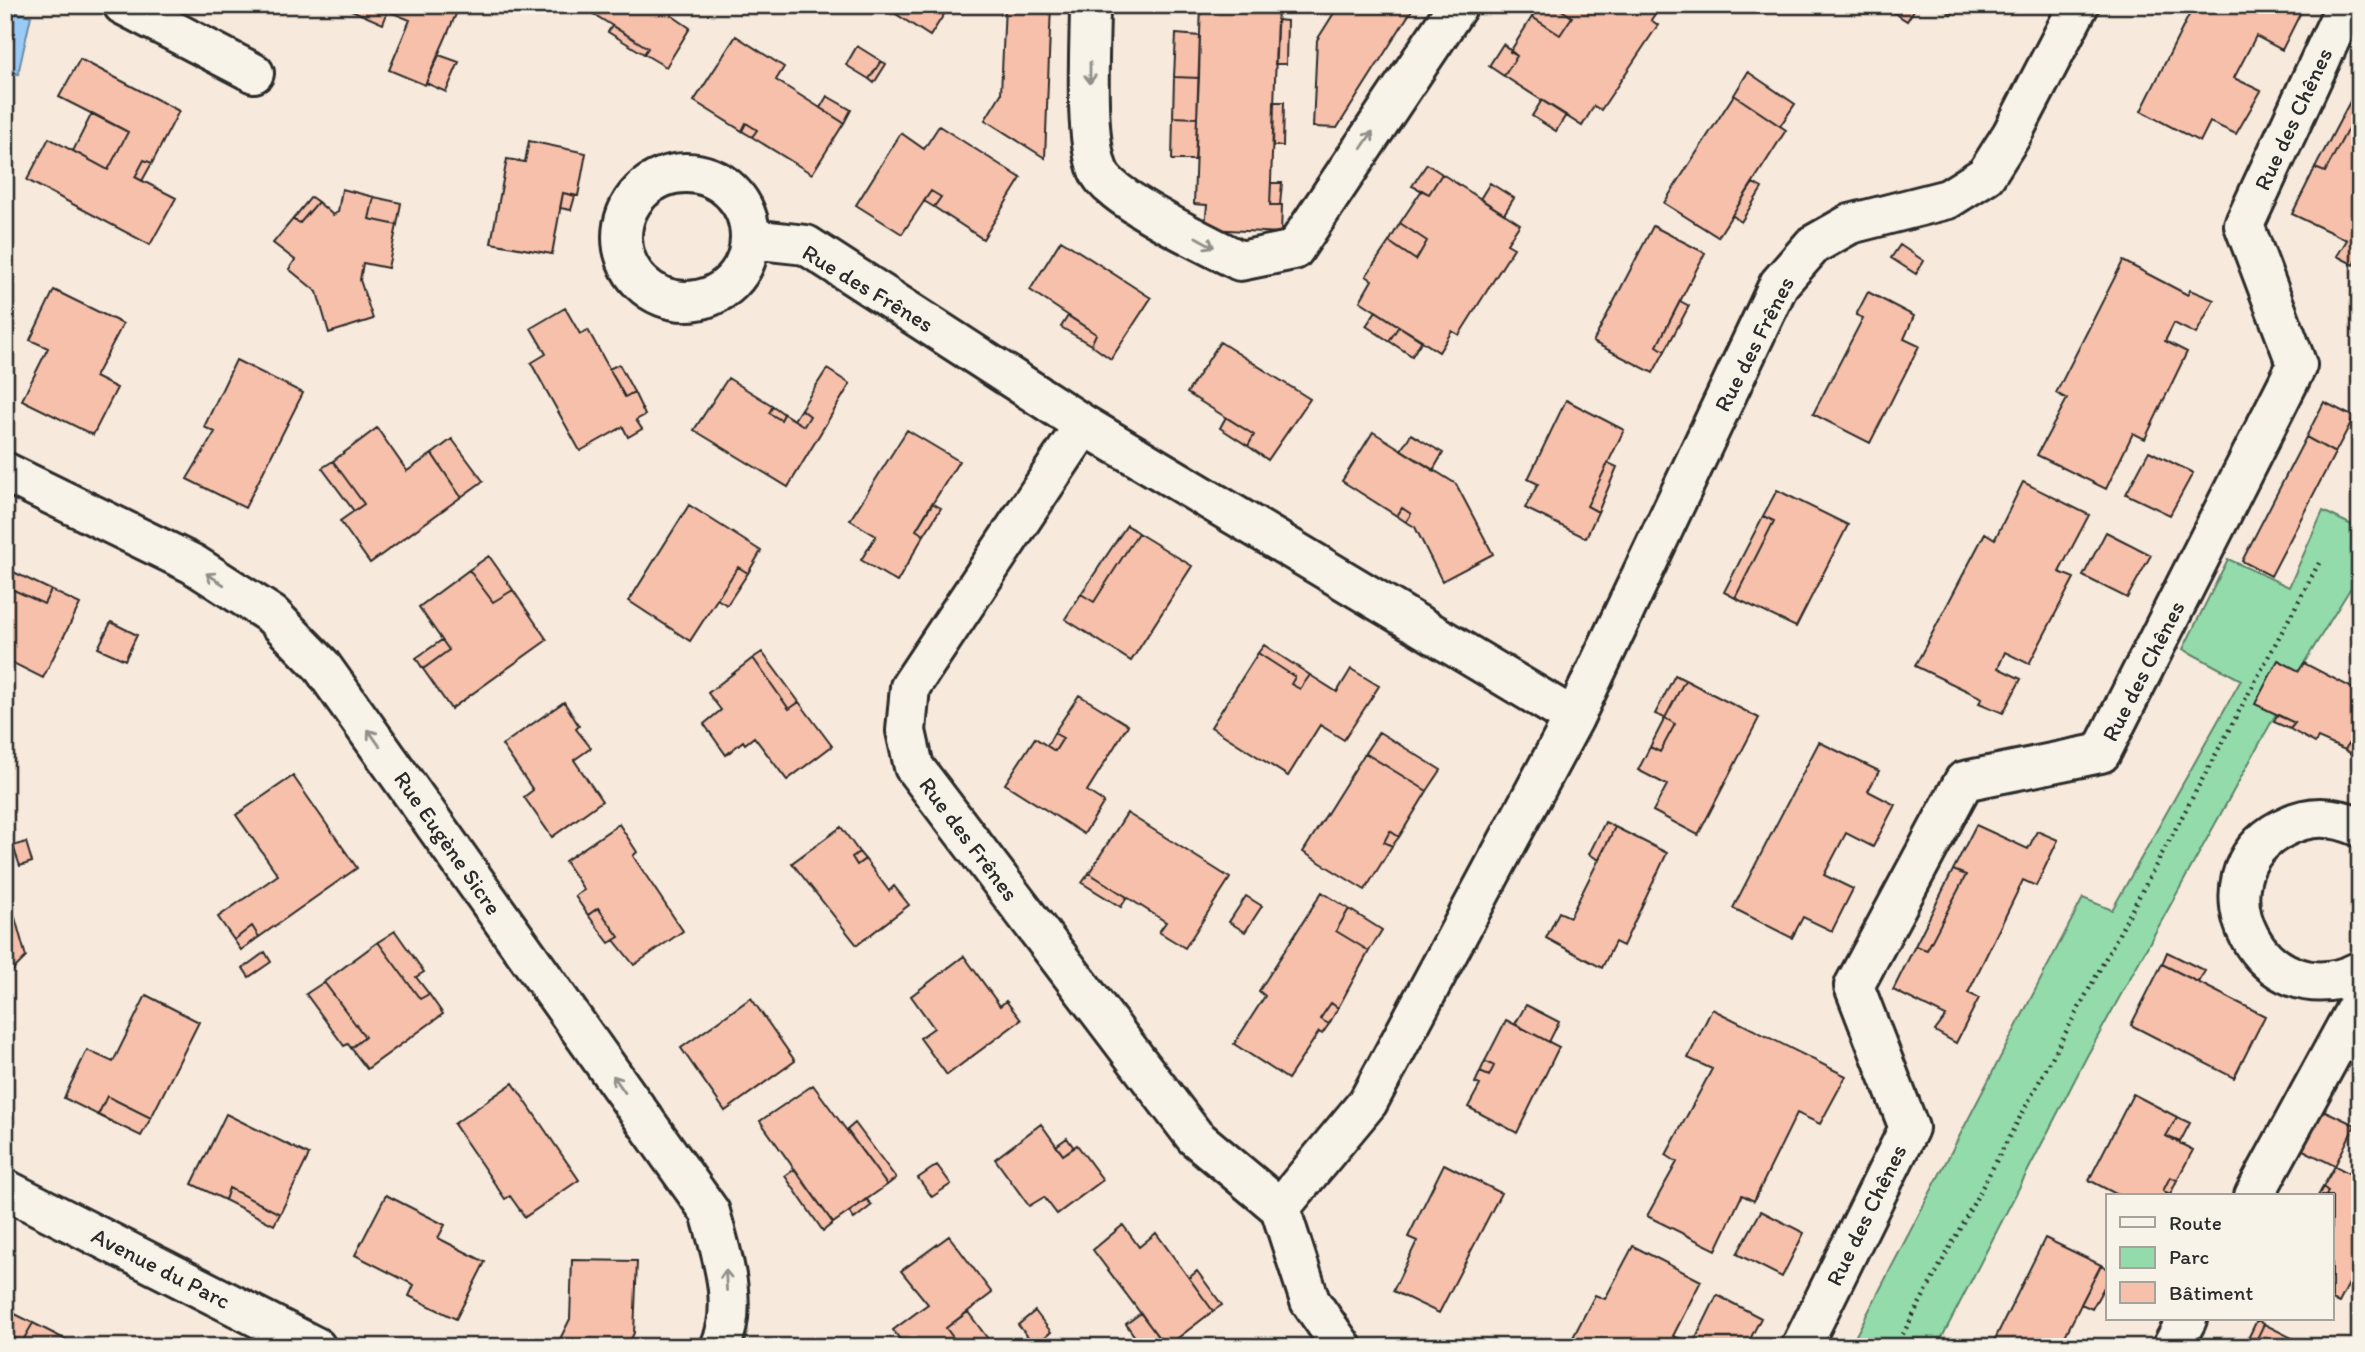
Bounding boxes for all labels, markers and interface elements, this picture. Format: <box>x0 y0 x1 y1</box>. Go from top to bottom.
street label: Rue des Chênes <box>2248 43 2338 195</box>
one-way arrow <box>1083 62 1097 85</box>
one-way arrow <box>1360 131 1374 151</box>
one-way arrow <box>1194 236 1215 249</box>
street label: Rue des Frênes <box>797 238 939 338</box>
street label: Rue des Frênes <box>1708 272 1800 416</box>
one-way arrow <box>206 571 226 585</box>
street label: Rue des Chênes <box>2096 596 2190 746</box>
one-way arrow <box>367 729 381 748</box>
street label: Rue Eugène Sicre <box>388 766 508 920</box>
street label: Rue des Frênes <box>913 771 1025 907</box>
one-way arrow <box>612 1075 626 1094</box>
street label: Rue des Chênes <box>1820 1140 1912 1290</box>
legend <box>2106 1194 2334 1320</box>
text: Route <box>2169 1210 2222 1235</box>
street label: Avenue du Parc <box>87 1221 235 1315</box>
text: Parc <box>2169 1244 2209 1269</box>
one-way arrow <box>719 1269 732 1292</box>
text: Bâtiment <box>2169 1280 2253 1305</box>

